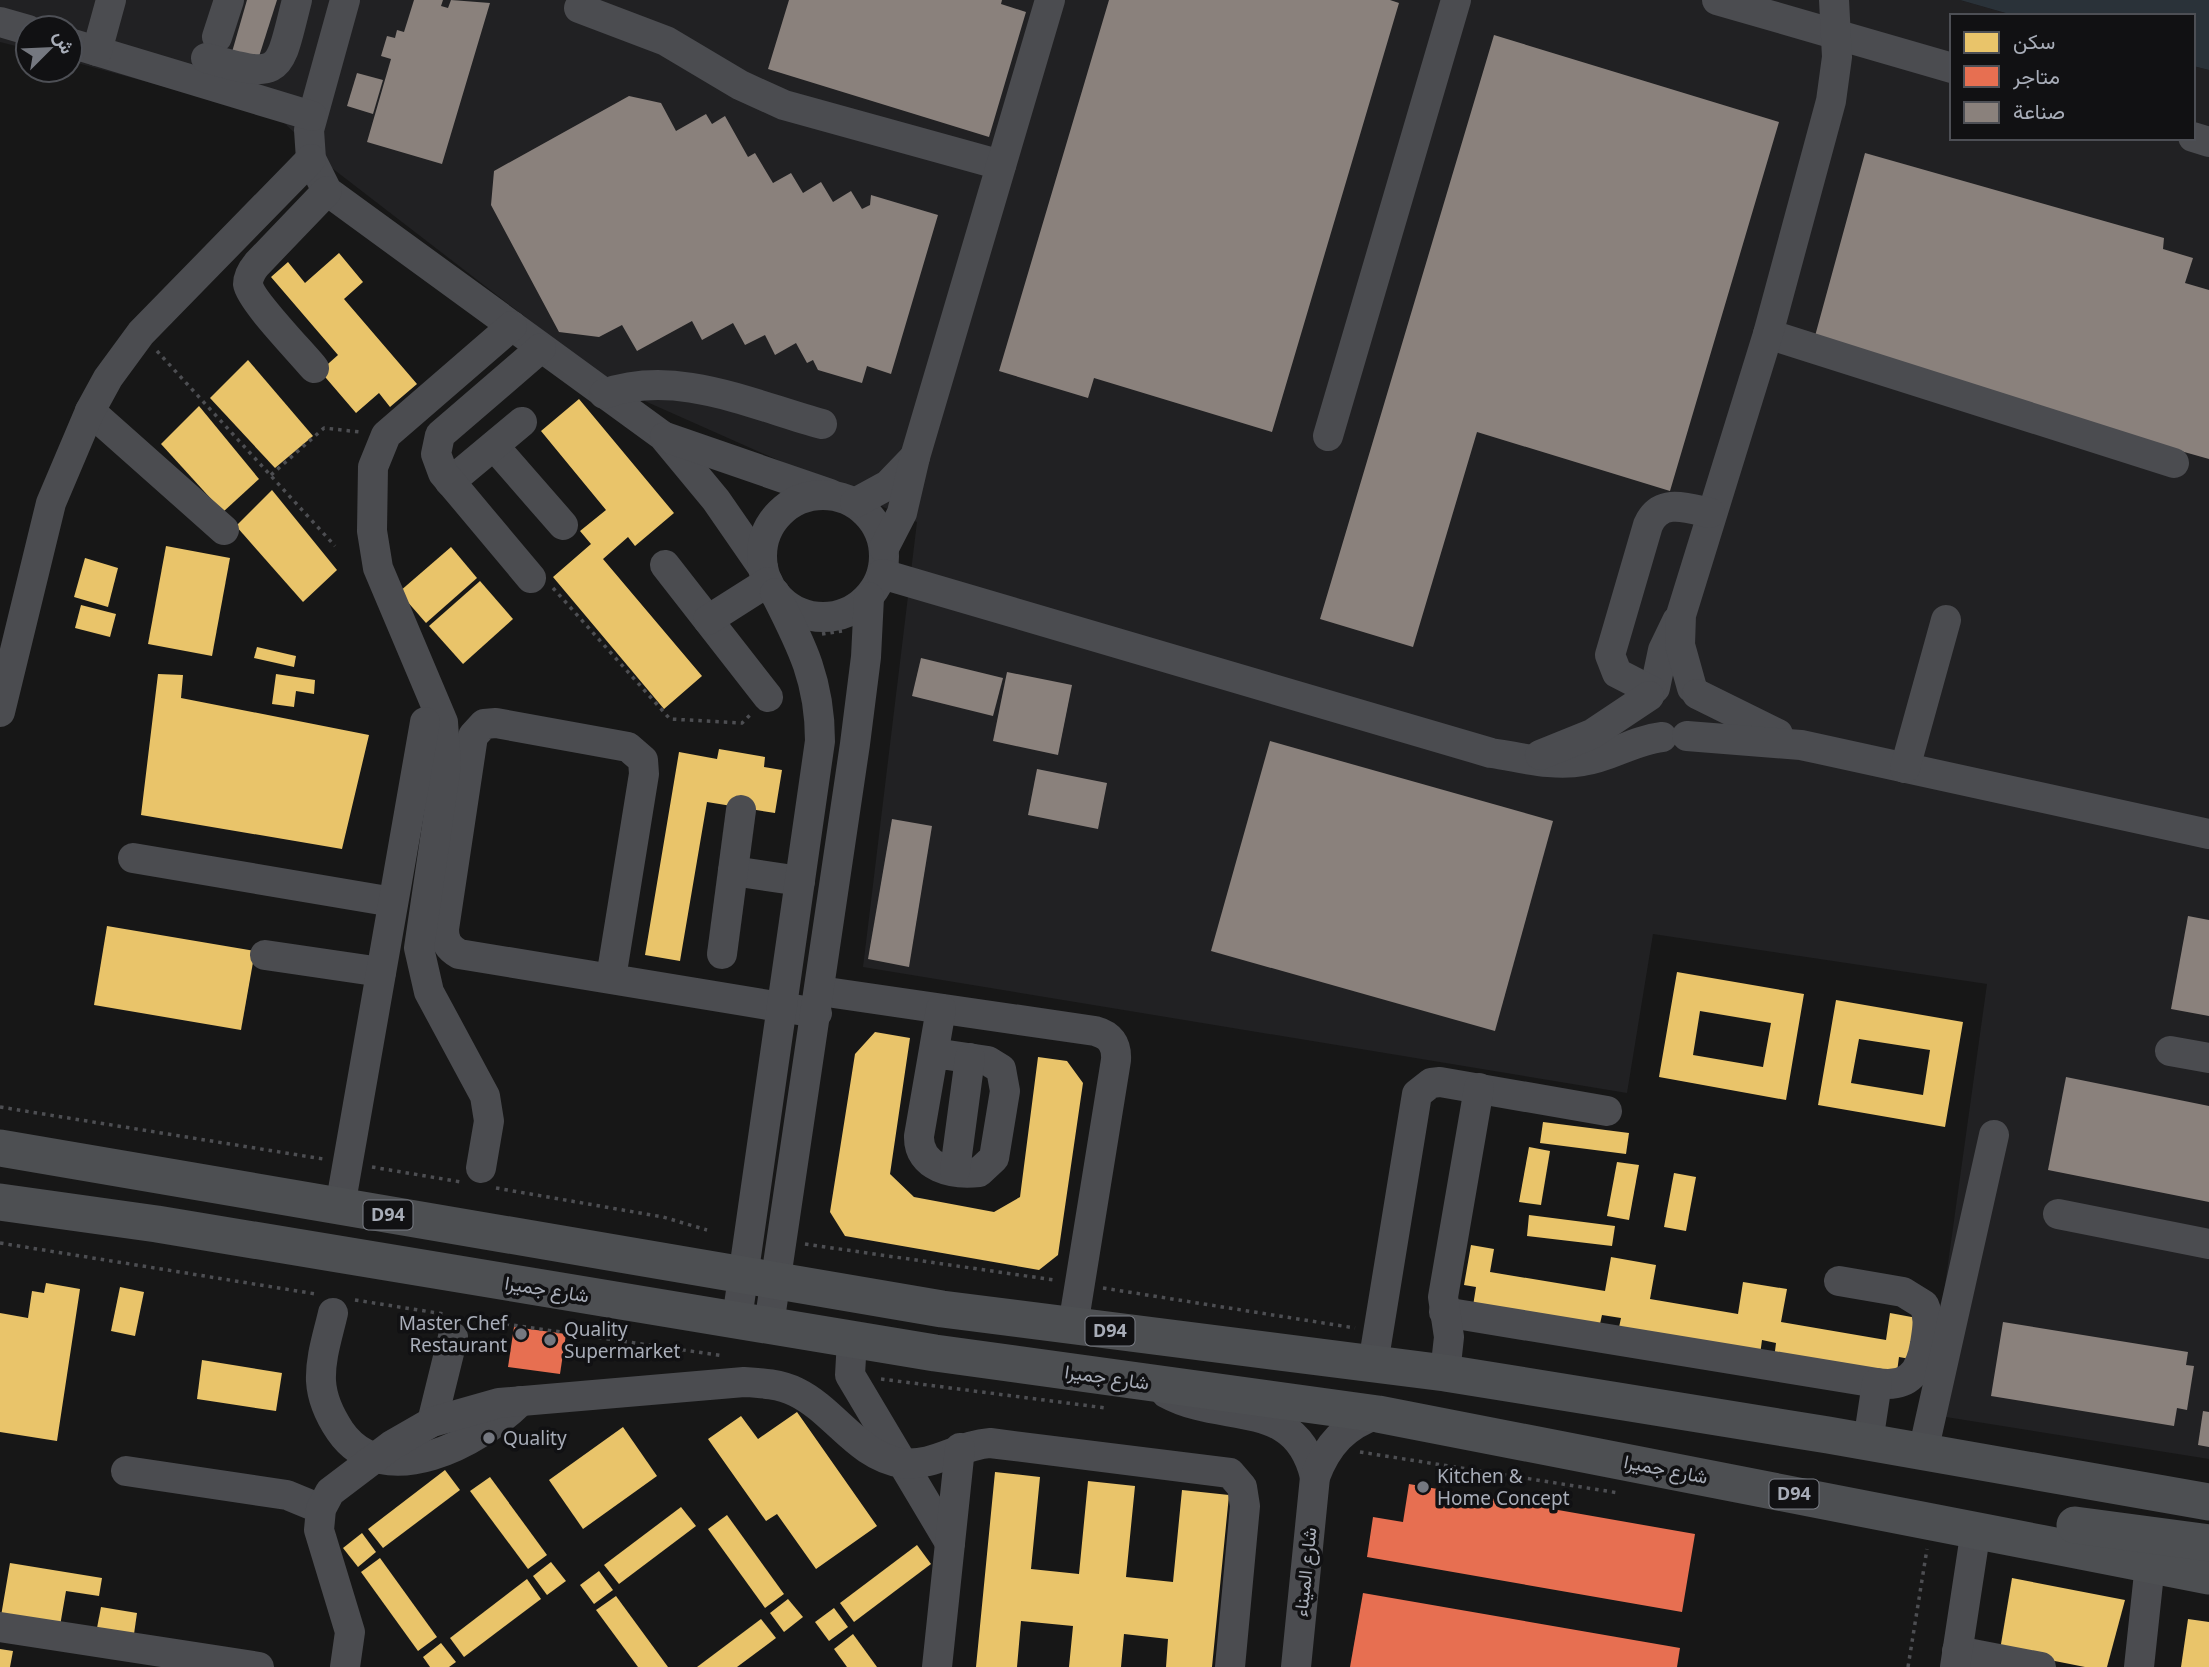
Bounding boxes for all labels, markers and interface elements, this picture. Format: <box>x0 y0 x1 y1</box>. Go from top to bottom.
north arrow <box>14 14 84 84</box>
legend <box>1950 14 2195 140</box>
text: ش <box>48 26 81 58</box>
text: سكن <box>2013 27 2055 55</box>
text: متاجر <box>2012 62 2060 90</box>
text: صناعة <box>2013 97 2065 125</box>
road number: D94 <box>364 1200 412 1230</box>
street label: شارع جميرا <box>503 1270 591 1308</box>
place label: Master Chef Restaurant <box>399 1310 508 1358</box>
place label: Quality Supermarket <box>564 1316 681 1364</box>
road number: D94 <box>1086 1316 1134 1346</box>
marker: Master Chef Restaurant <box>513 1326 529 1342</box>
marker: Quality Supermarket <box>542 1332 558 1348</box>
street label: شارع جميرا <box>1063 1358 1151 1396</box>
place label: Quality <box>503 1425 567 1451</box>
marker: Quality <box>481 1430 497 1446</box>
street label: شارع جميرا <box>1622 1448 1710 1490</box>
place label: Kitchen & Home Concept <box>1437 1463 1570 1511</box>
marker: Kitchen & Home Concept <box>1415 1479 1431 1495</box>
road number: D94 <box>1770 1479 1818 1508</box>
street label: شارع الميناء <box>1287 1526 1323 1618</box>

